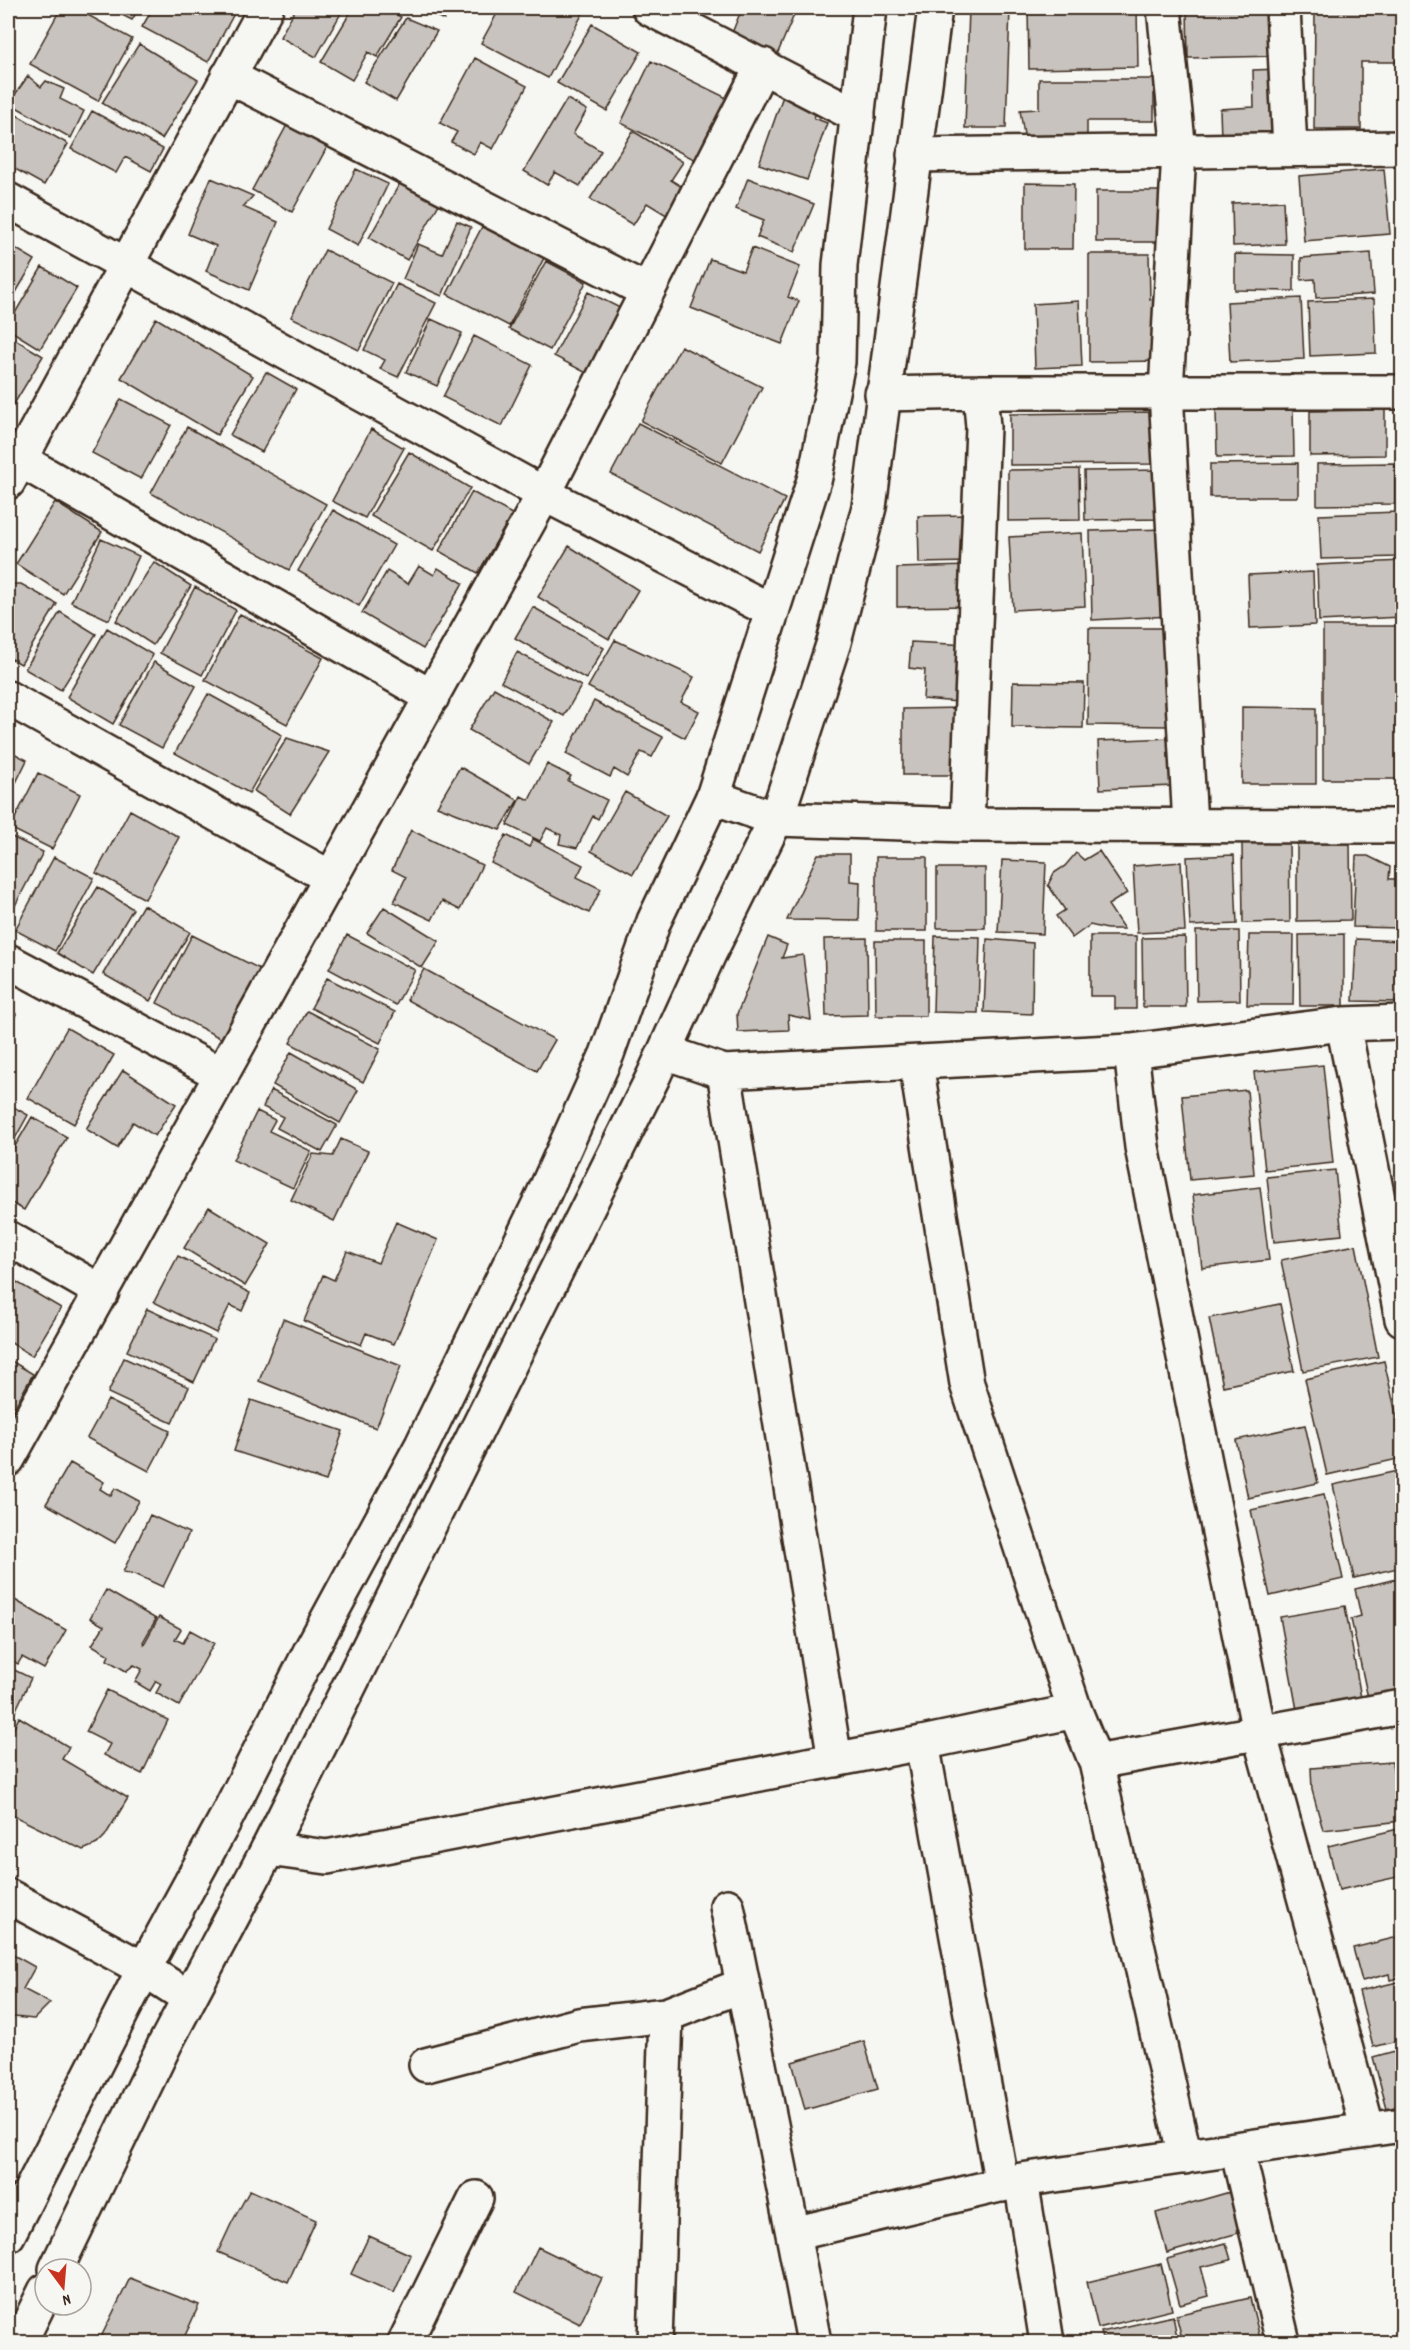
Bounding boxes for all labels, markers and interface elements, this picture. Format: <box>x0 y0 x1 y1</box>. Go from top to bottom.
north arrow <box>33 2257 93 2317</box>
text: N <box>59 2287 73 2311</box>

